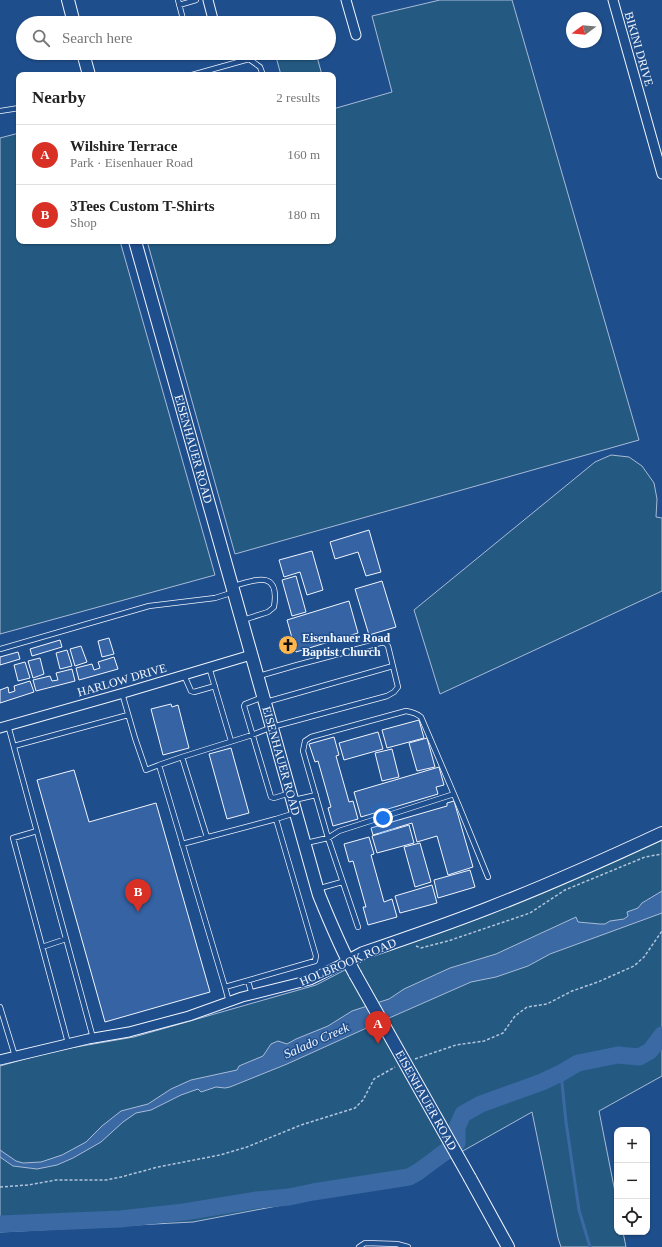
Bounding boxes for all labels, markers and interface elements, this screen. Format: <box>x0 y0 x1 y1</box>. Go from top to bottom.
street label: BIKINI DRIVE <box>622 10 656 88</box>
north arrow <box>566 12 602 48</box>
search box <box>16 16 336 60</box>
icon: search <box>30 27 52 49</box>
text: Search here <box>62 30 132 46</box>
text: Nearby <box>32 88 86 107</box>
text: 2 results <box>276 90 320 105</box>
text: Wilshire Terrace <box>70 138 177 154</box>
text: A <box>40 147 50 162</box>
text: 160 m <box>287 147 320 162</box>
text: Park · Eisenhauer Road <box>70 155 193 170</box>
text: 3Tees Custom T-Shirts <box>70 198 214 214</box>
text: B <box>41 207 49 222</box>
text: 180 m <box>287 207 320 222</box>
text: Shop <box>70 215 97 230</box>
street label: EISENHAUER ROAD <box>172 393 216 505</box>
place label: Eisenhauer Road Baptist Church <box>302 631 390 659</box>
church icon: Eisenhauer Road Baptist Church <box>277 634 299 656</box>
street label: HARLOW DRIVE <box>76 661 168 699</box>
street label: EISENHAUER ROAD <box>259 705 303 817</box>
your location <box>373 808 393 828</box>
pin: B <box>125 879 151 912</box>
street label: HOLBROOK ROAD <box>298 935 399 989</box>
pin: A <box>365 1011 391 1044</box>
water label: Salado Creek <box>281 1019 351 1062</box>
street label: EISENHAUER ROAD <box>392 1048 460 1153</box>
map controls <box>614 1127 650 1235</box>
button: + <box>614 1127 650 1163</box>
button: − <box>614 1163 650 1199</box>
button: locate <box>614 1199 650 1235</box>

